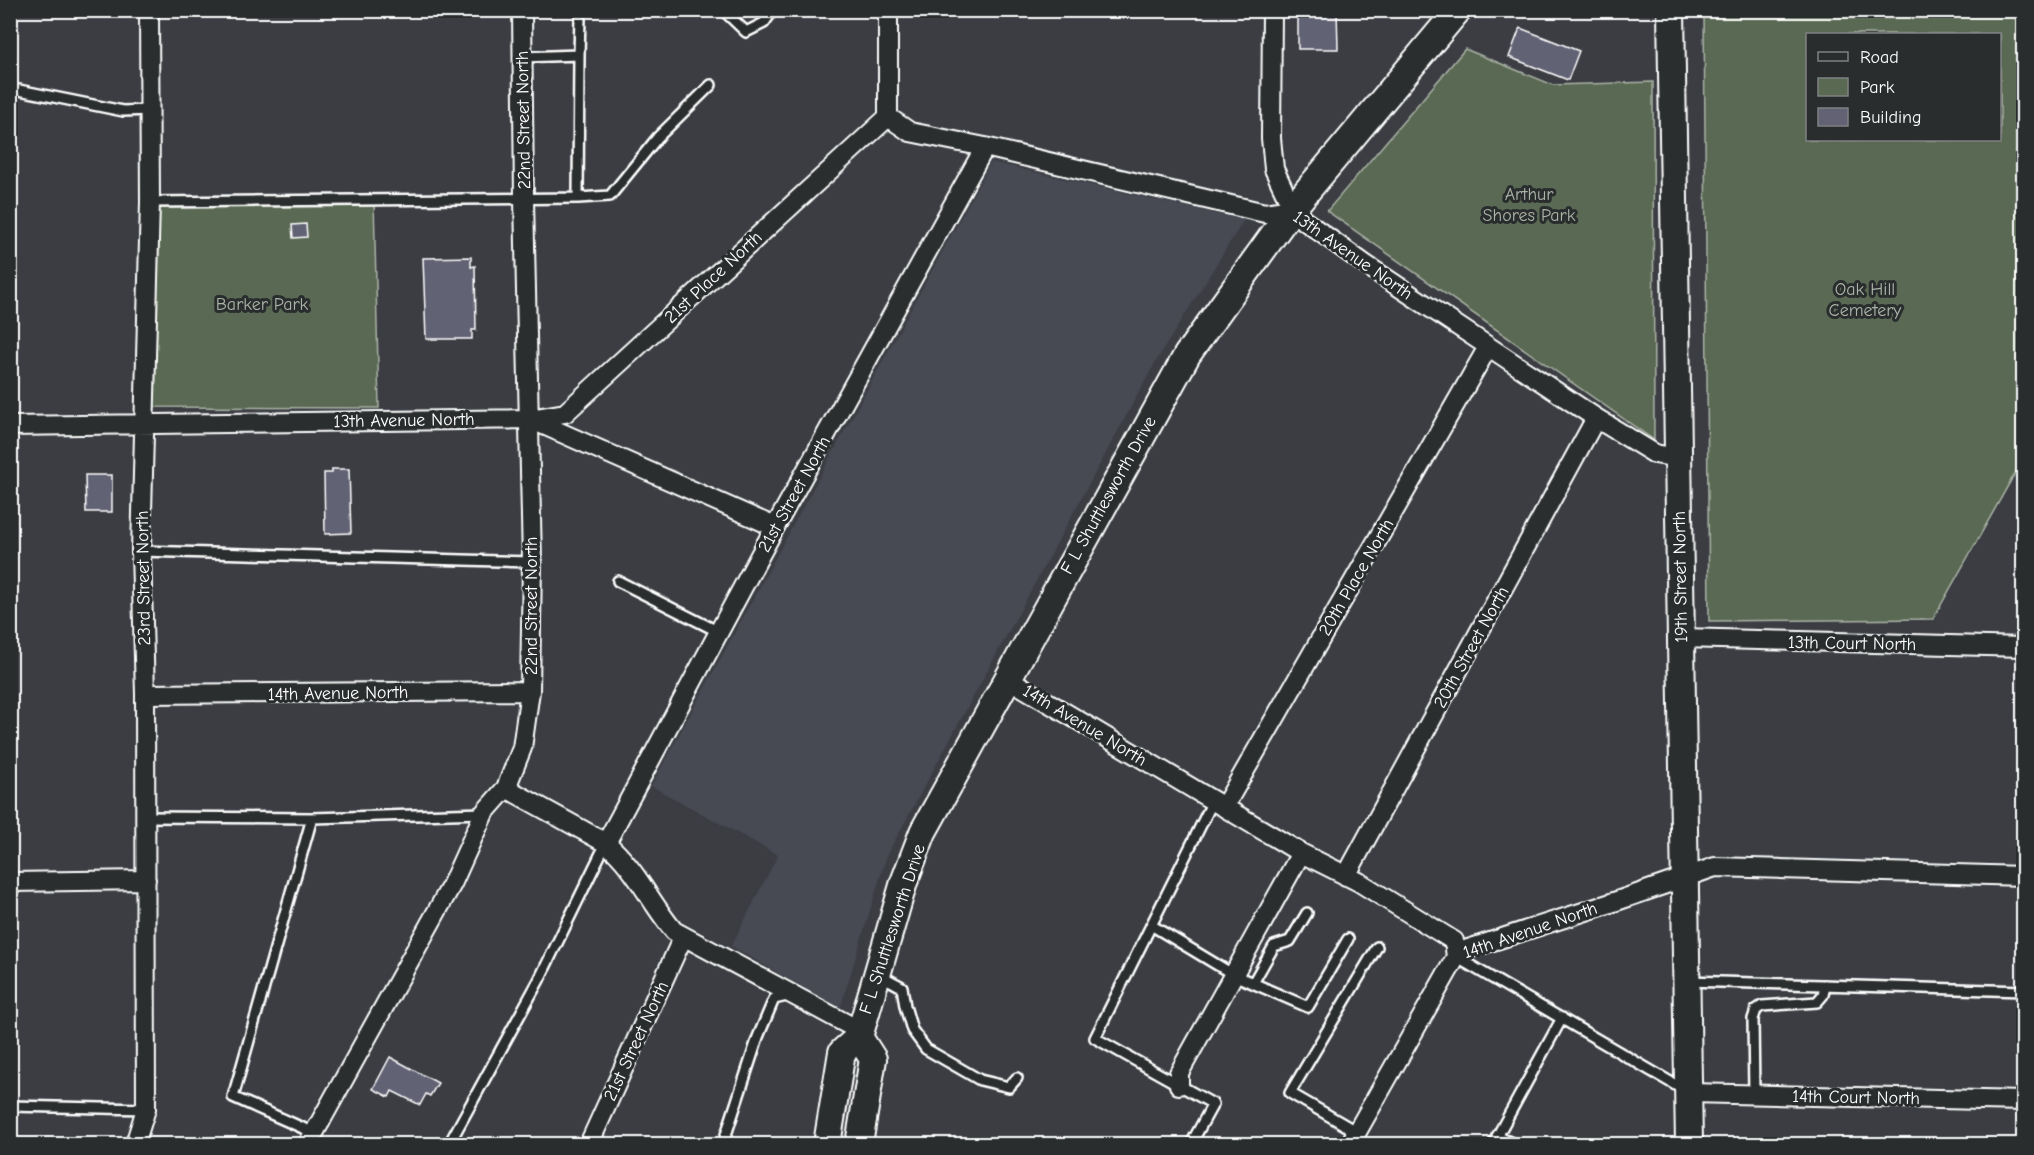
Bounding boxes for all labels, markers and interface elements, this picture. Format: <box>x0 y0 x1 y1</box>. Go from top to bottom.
legend <box>1806 33 2001 141</box>
text: Road <box>1860 47 1899 68</box>
street label: 22nd Street North <box>512 50 535 190</box>
text: Park <box>1860 77 1895 98</box>
text: Building <box>1860 107 1922 128</box>
park label: Arthur Shores Park <box>1483 184 1576 226</box>
street label: 13th Avenue North <box>1289 206 1417 305</box>
street label: 21st Place North <box>660 227 766 328</box>
park label: Oak Hill Cemetery <box>1829 279 1902 321</box>
park label: Barker Park <box>216 294 309 315</box>
street label: 13th Avenue North <box>333 409 475 432</box>
street label: F L Shuttlesworth Drive <box>1056 412 1161 578</box>
street label: 21st Street North <box>754 432 835 556</box>
street label: 23rd Street North <box>132 510 155 646</box>
street label: 19th Street North <box>1669 511 1692 643</box>
street label: 20th Place North <box>1314 515 1398 639</box>
street label: 22nd Street North <box>521 537 542 675</box>
street label: 20th Street North <box>1429 583 1513 712</box>
street label: 13th Court North <box>1788 632 1916 655</box>
street label: 14th Avenue North <box>1019 680 1150 771</box>
street label: 14th Avenue North <box>267 682 409 705</box>
street label: F L Shuttlesworth Drive <box>855 841 930 1017</box>
street label: 14th Avenue North <box>1460 898 1600 963</box>
street label: 21st Street North <box>600 978 673 1104</box>
street label: 14th Court North <box>1792 1086 1920 1109</box>

